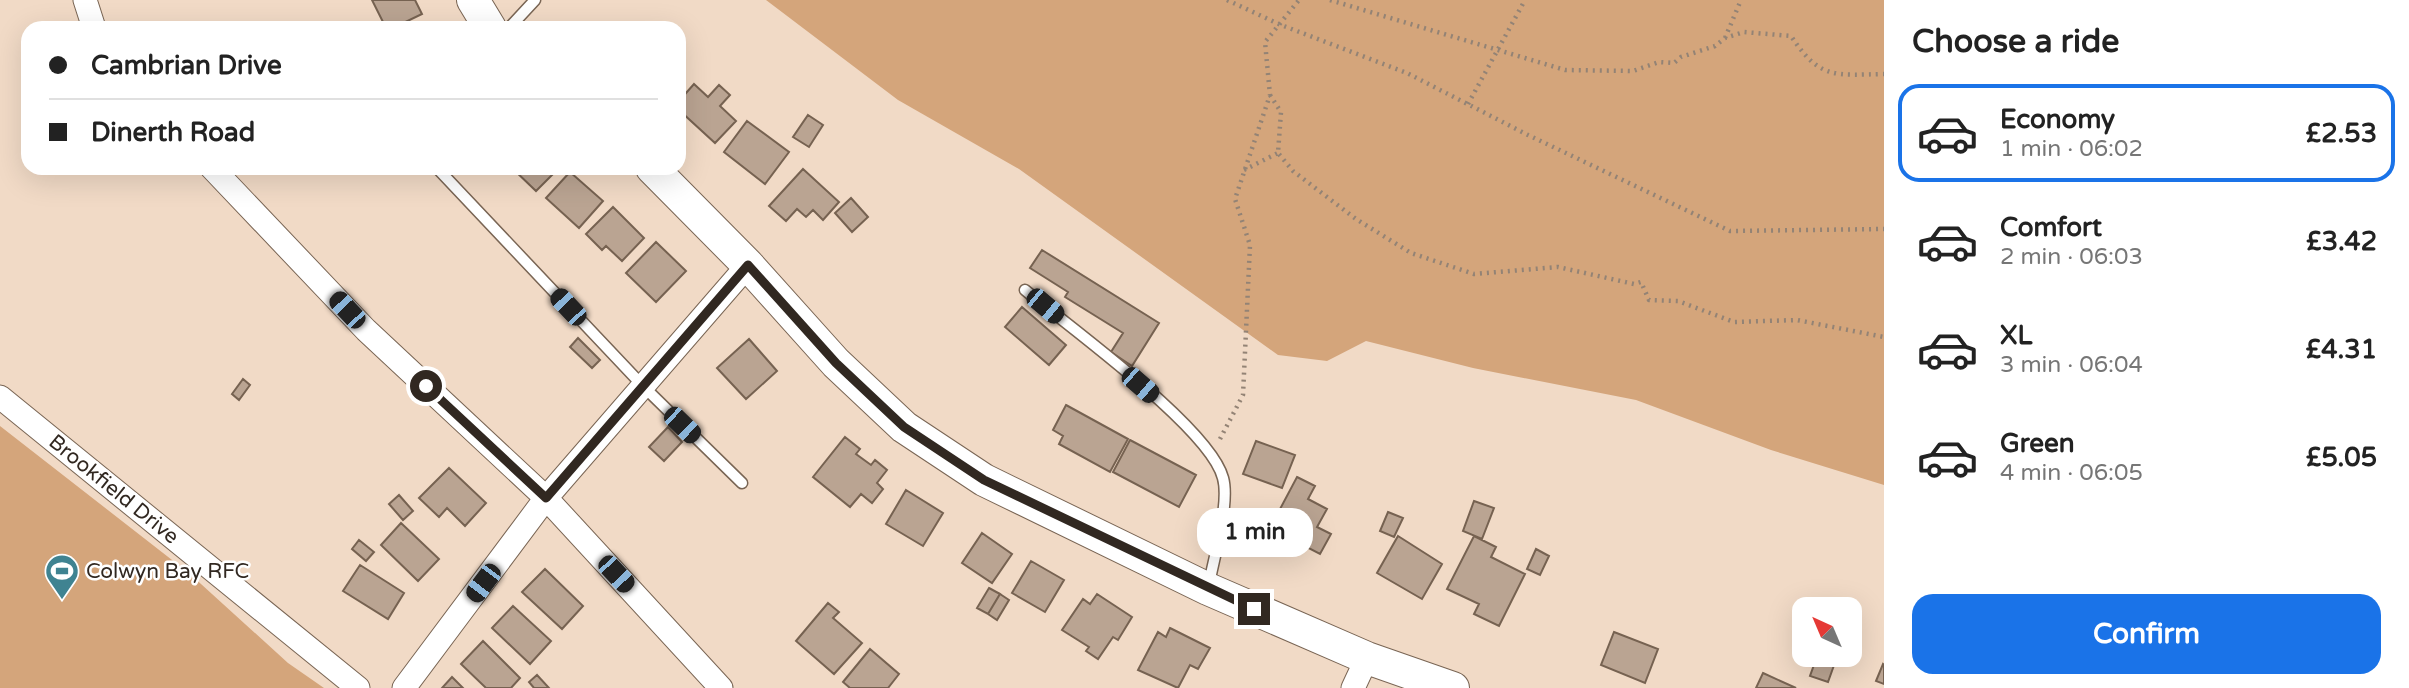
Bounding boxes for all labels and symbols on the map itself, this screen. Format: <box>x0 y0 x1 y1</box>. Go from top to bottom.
car <box>546 284 591 330</box>
car <box>1023 284 1068 328</box>
car <box>325 287 370 333</box>
car <box>1118 363 1163 407</box>
route start <box>410 370 442 402</box>
car <box>660 403 705 447</box>
street label: Brookfield Drive <box>44 429 184 550</box>
callout: 1 min <box>1196 508 1312 556</box>
car <box>594 551 639 597</box>
sports icon: Colwyn Bay RFC <box>43 552 81 601</box>
place label: Colwyn Bay RFC <box>86 559 249 584</box>
car <box>462 560 505 606</box>
route end <box>1238 593 1270 625</box>
north arrow <box>1792 597 1862 667</box>

